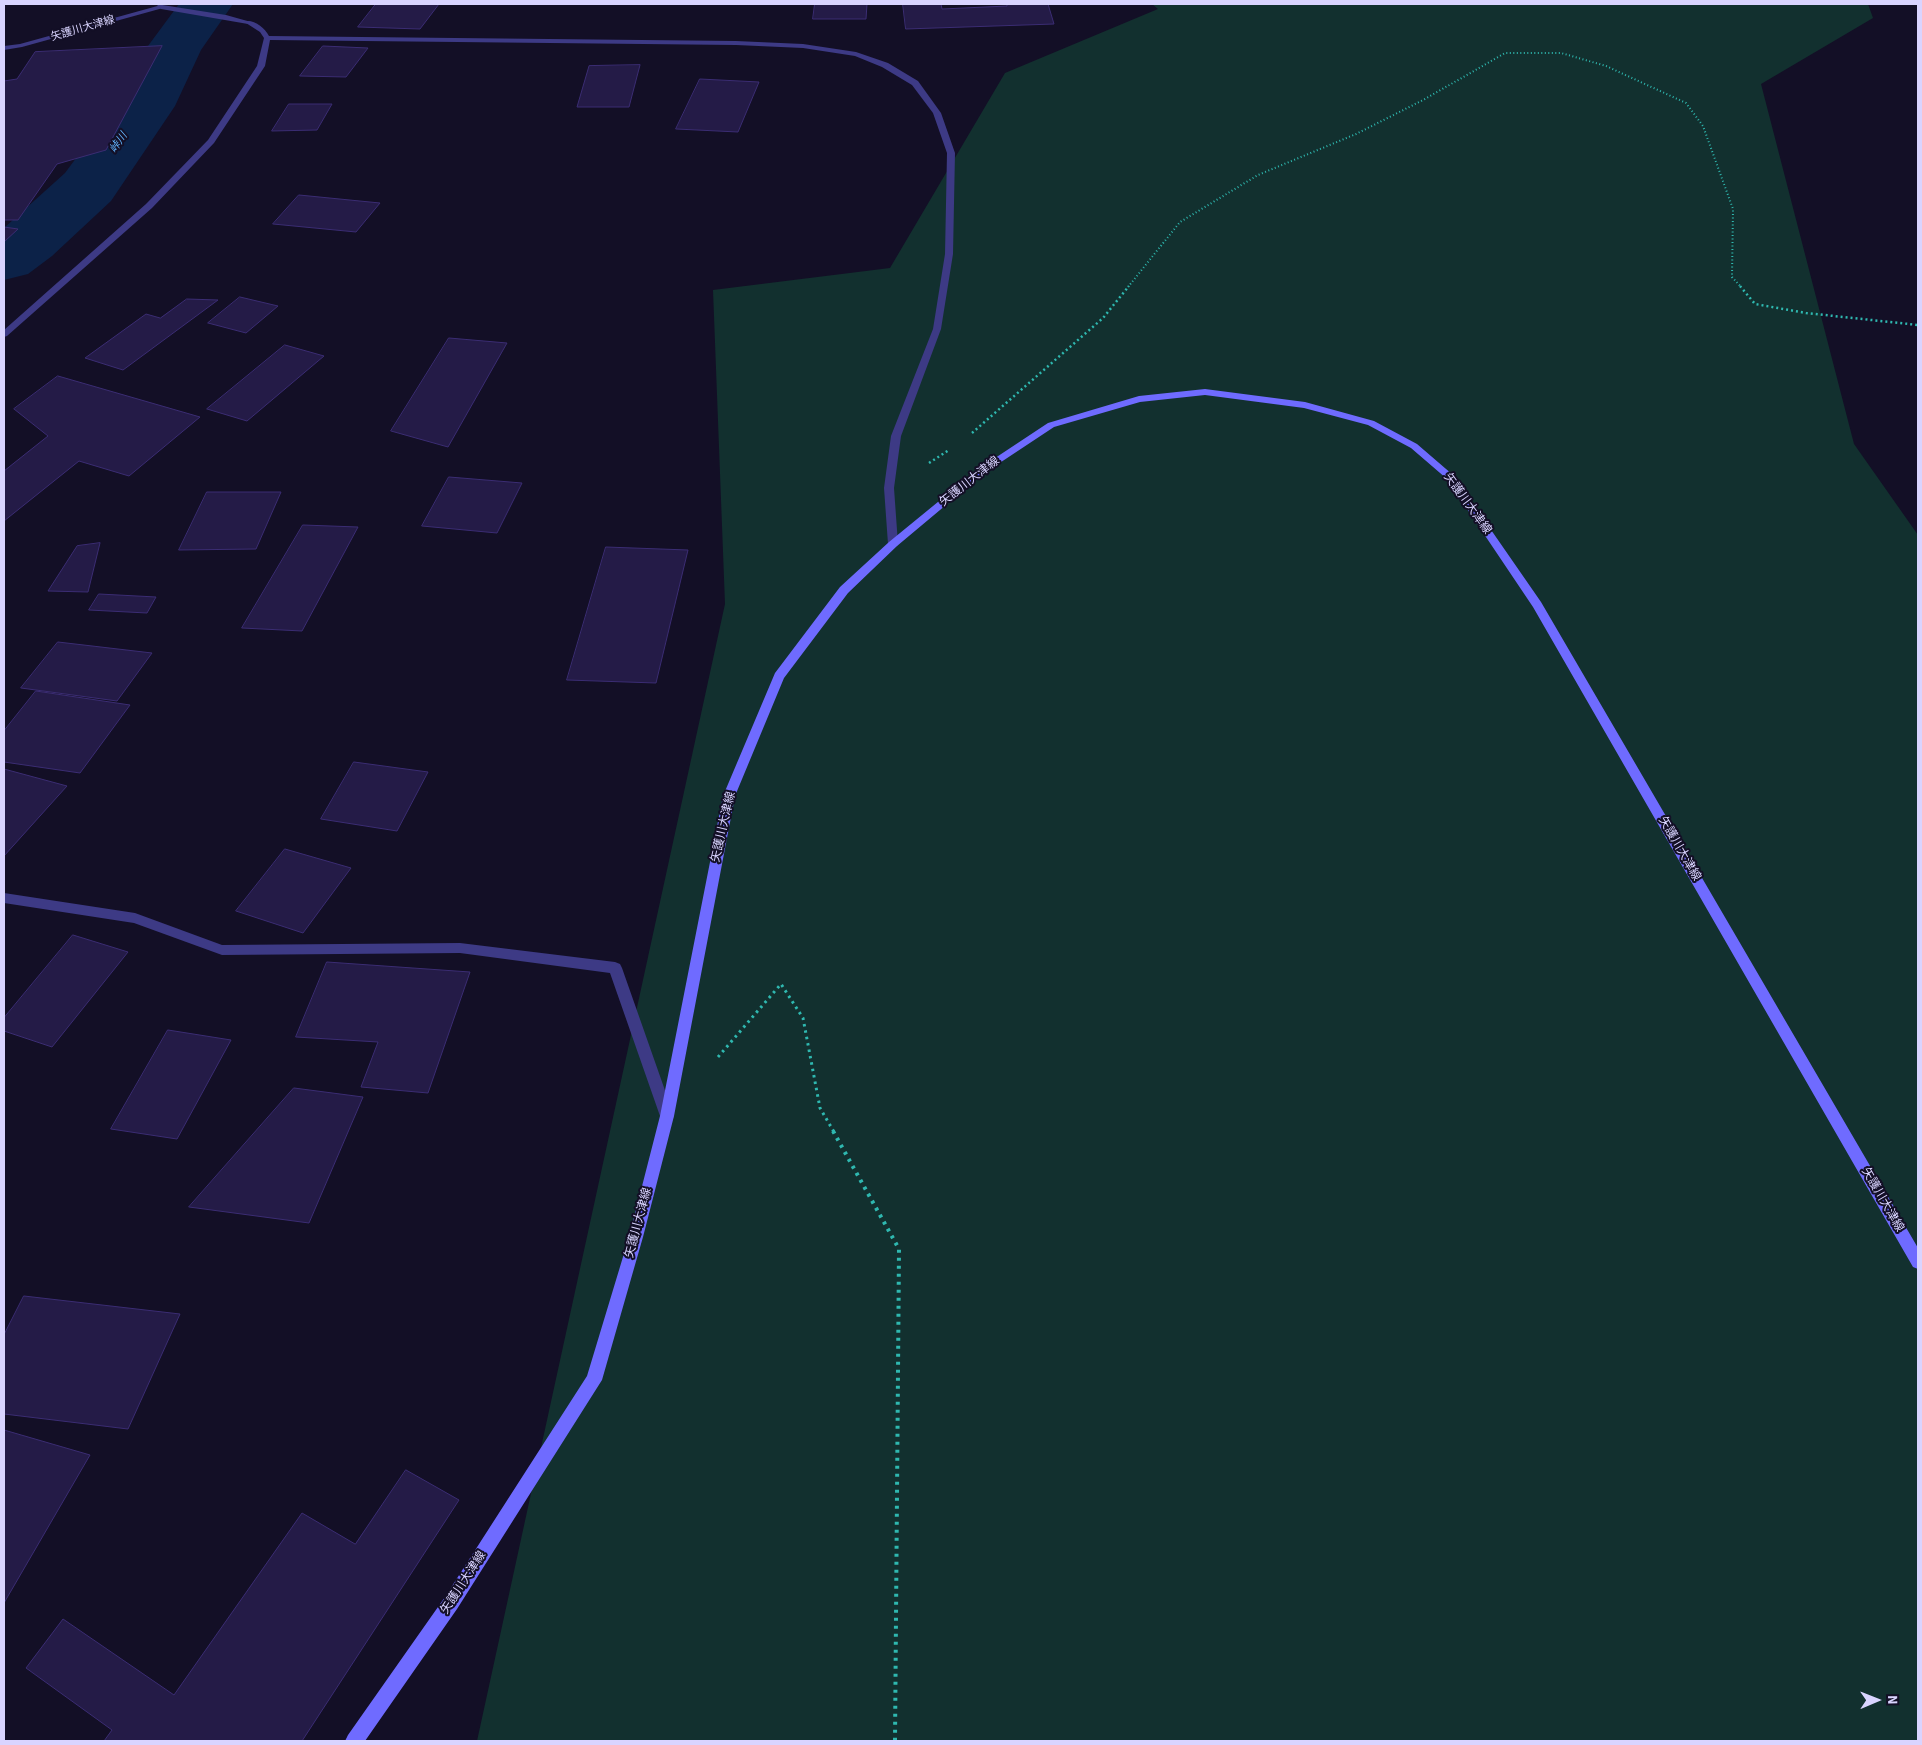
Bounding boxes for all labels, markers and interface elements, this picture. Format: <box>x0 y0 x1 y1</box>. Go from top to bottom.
street label: 矢護川大津線 <box>49 14 117 44</box>
water label: 峠川 <box>107 130 131 156</box>
street label: 矢護川大津線 <box>937 454 1003 510</box>
street label: 矢護川大津線 <box>1440 471 1494 537</box>
street label: 矢護川大津線 <box>709 790 739 864</box>
street label: 矢護川大津線 <box>1655 814 1703 884</box>
street label: 矢護川大津線 <box>1858 1165 1906 1235</box>
street label: 矢護川大津線 <box>623 1186 655 1260</box>
street label: 矢護川大津線 <box>438 1549 490 1617</box>
north arrow <box>1852 1675 1902 1725</box>
text: N <box>1882 1695 1902 1705</box>

